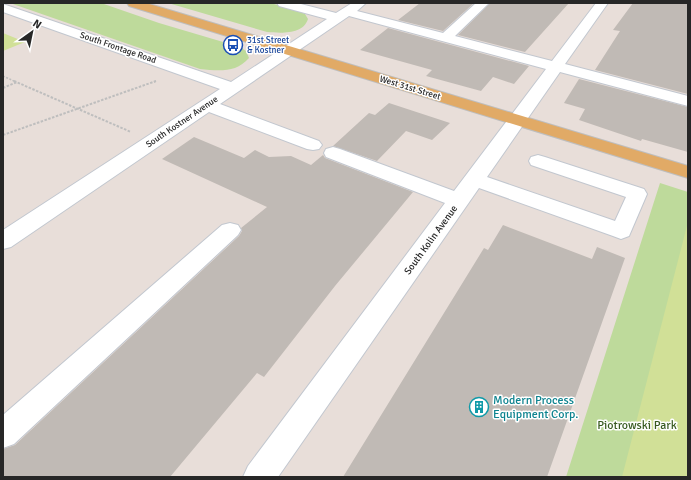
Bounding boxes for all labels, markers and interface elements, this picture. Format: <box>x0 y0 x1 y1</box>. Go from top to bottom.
north arrow <box>12 12 52 52</box>
text: N <box>30 16 44 32</box>
street label: South Frontage Road <box>78 30 158 66</box>
bus stop icon: 31st Street & Kostner <box>222 34 244 56</box>
place label: 31st Street & Kostner <box>247 35 289 56</box>
street label: West 31st Street <box>378 74 442 102</box>
street label: South Kostner Avenue <box>144 94 220 150</box>
street label: South Kolin Avenue <box>402 203 460 277</box>
place label: Modern Process Equipment Corp. <box>493 393 578 422</box>
building icon: Modern Process Equipment Corp. <box>468 396 490 418</box>
park label: Piotrowski Park <box>597 418 677 433</box>

